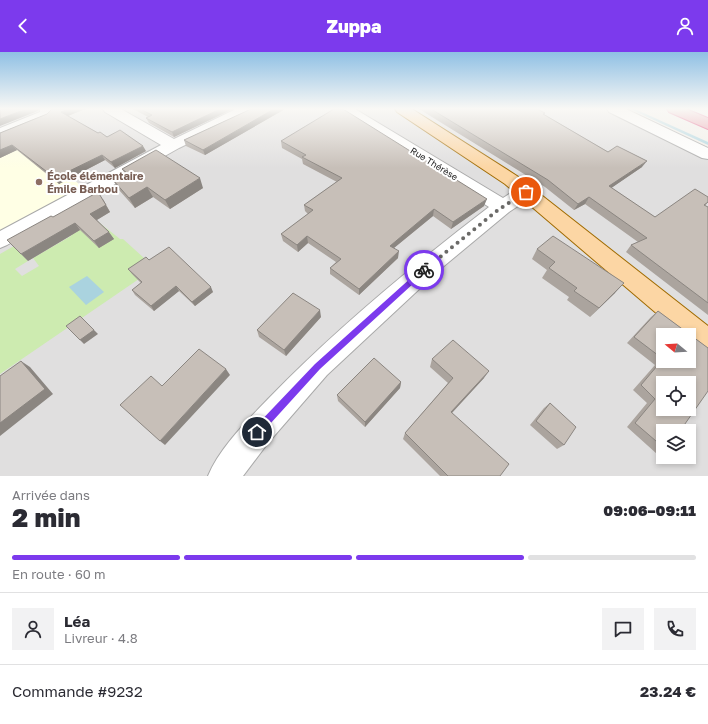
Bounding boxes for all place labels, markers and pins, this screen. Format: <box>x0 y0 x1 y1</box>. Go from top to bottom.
place label: École élémentaire Émile Barbou <box>47 169 144 195</box>
pin <box>509 175 543 209</box>
marker: École élémentaire Émile Barbou <box>34 177 44 187</box>
pin <box>240 415 274 449</box>

